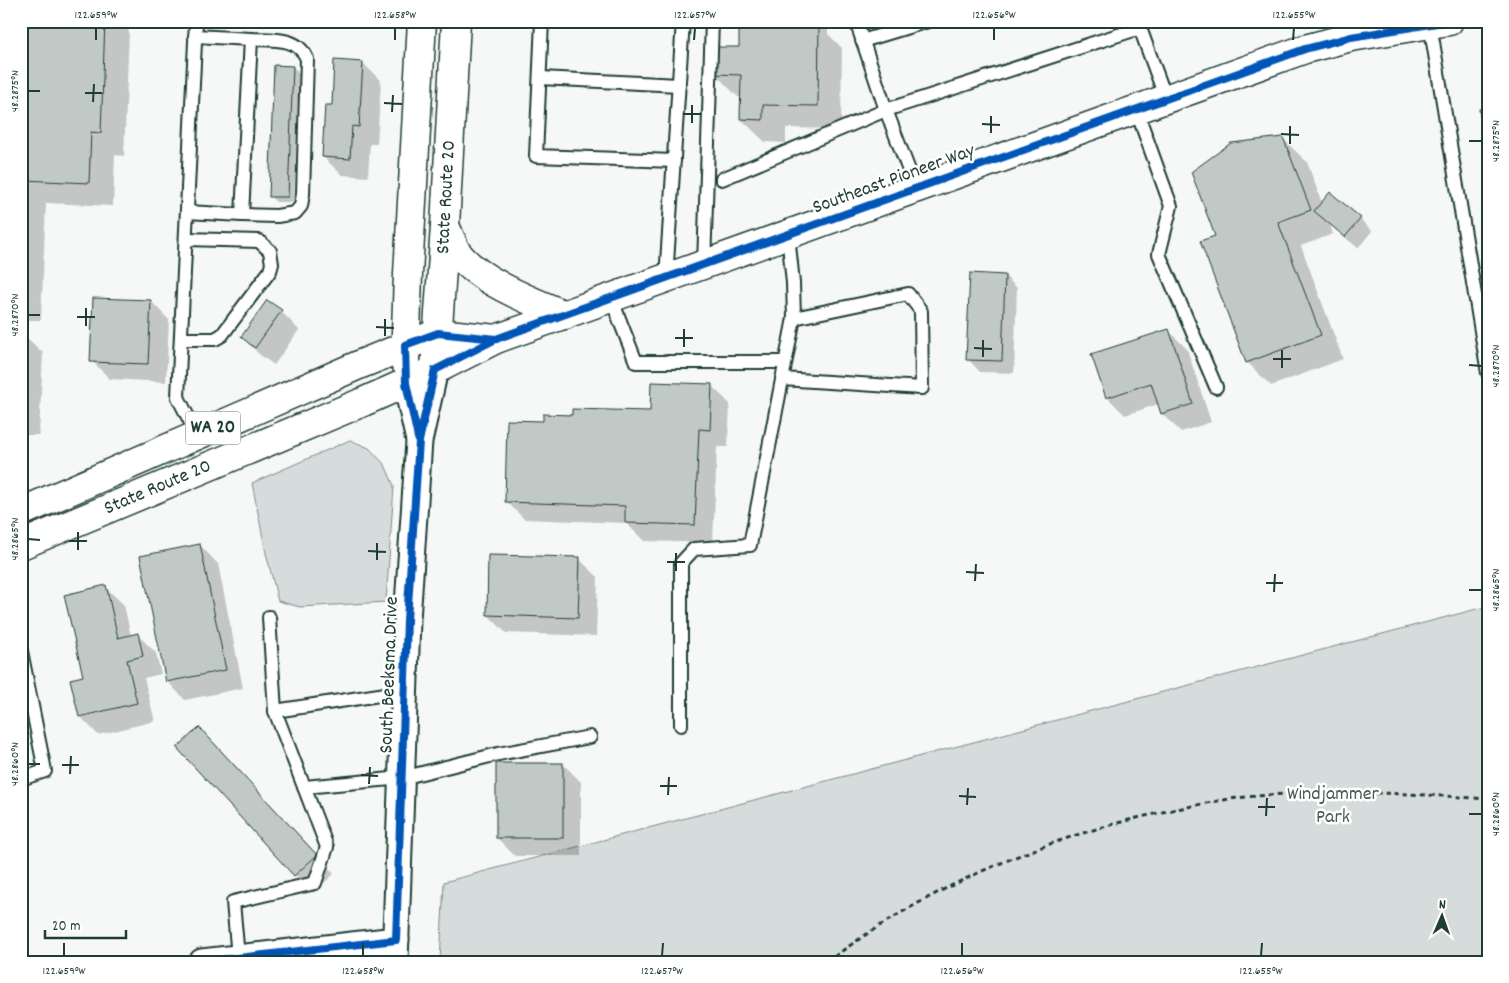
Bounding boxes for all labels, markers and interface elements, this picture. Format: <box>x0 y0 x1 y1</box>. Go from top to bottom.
text: 122.659°W <box>75 7 118 24</box>
text: 122.658°W <box>374 7 416 24</box>
text: 122.657°W <box>674 7 716 24</box>
text: 122.656°W <box>972 7 1016 24</box>
text: 122.655°W <box>1273 7 1316 24</box>
text: 48.2875°N <box>7 70 24 112</box>
text: 48.2875°N <box>1488 120 1505 162</box>
street label: Southeast Pioneer Way <box>809 137 980 222</box>
street label: State Route 20 <box>430 139 464 255</box>
text: 48.2870°N <box>7 294 24 336</box>
text: 48.2870°N <box>1488 345 1505 387</box>
road number: WA 20 <box>186 412 240 444</box>
street label: State Route 20 <box>100 453 216 523</box>
text: 48.2865°N <box>7 517 24 561</box>
text: 48.2865°N <box>1488 568 1505 612</box>
street label: South Beeksma Drive <box>373 596 407 754</box>
text: 48.2860°N <box>7 742 24 786</box>
park label: Windjammer Park <box>1287 781 1380 832</box>
text: 48.2860°N <box>1488 792 1505 836</box>
north arrow <box>1416 890 1466 940</box>
text: N <box>1439 895 1446 915</box>
scale bar <box>45 908 126 940</box>
text: 20 m <box>52 916 80 938</box>
text: 122.659°W <box>43 963 86 980</box>
text: 122.658°W <box>342 963 384 980</box>
text: 122.657°W <box>641 963 683 980</box>
text: 122.656°W <box>940 963 984 980</box>
text: 122.655°W <box>1240 963 1283 980</box>

